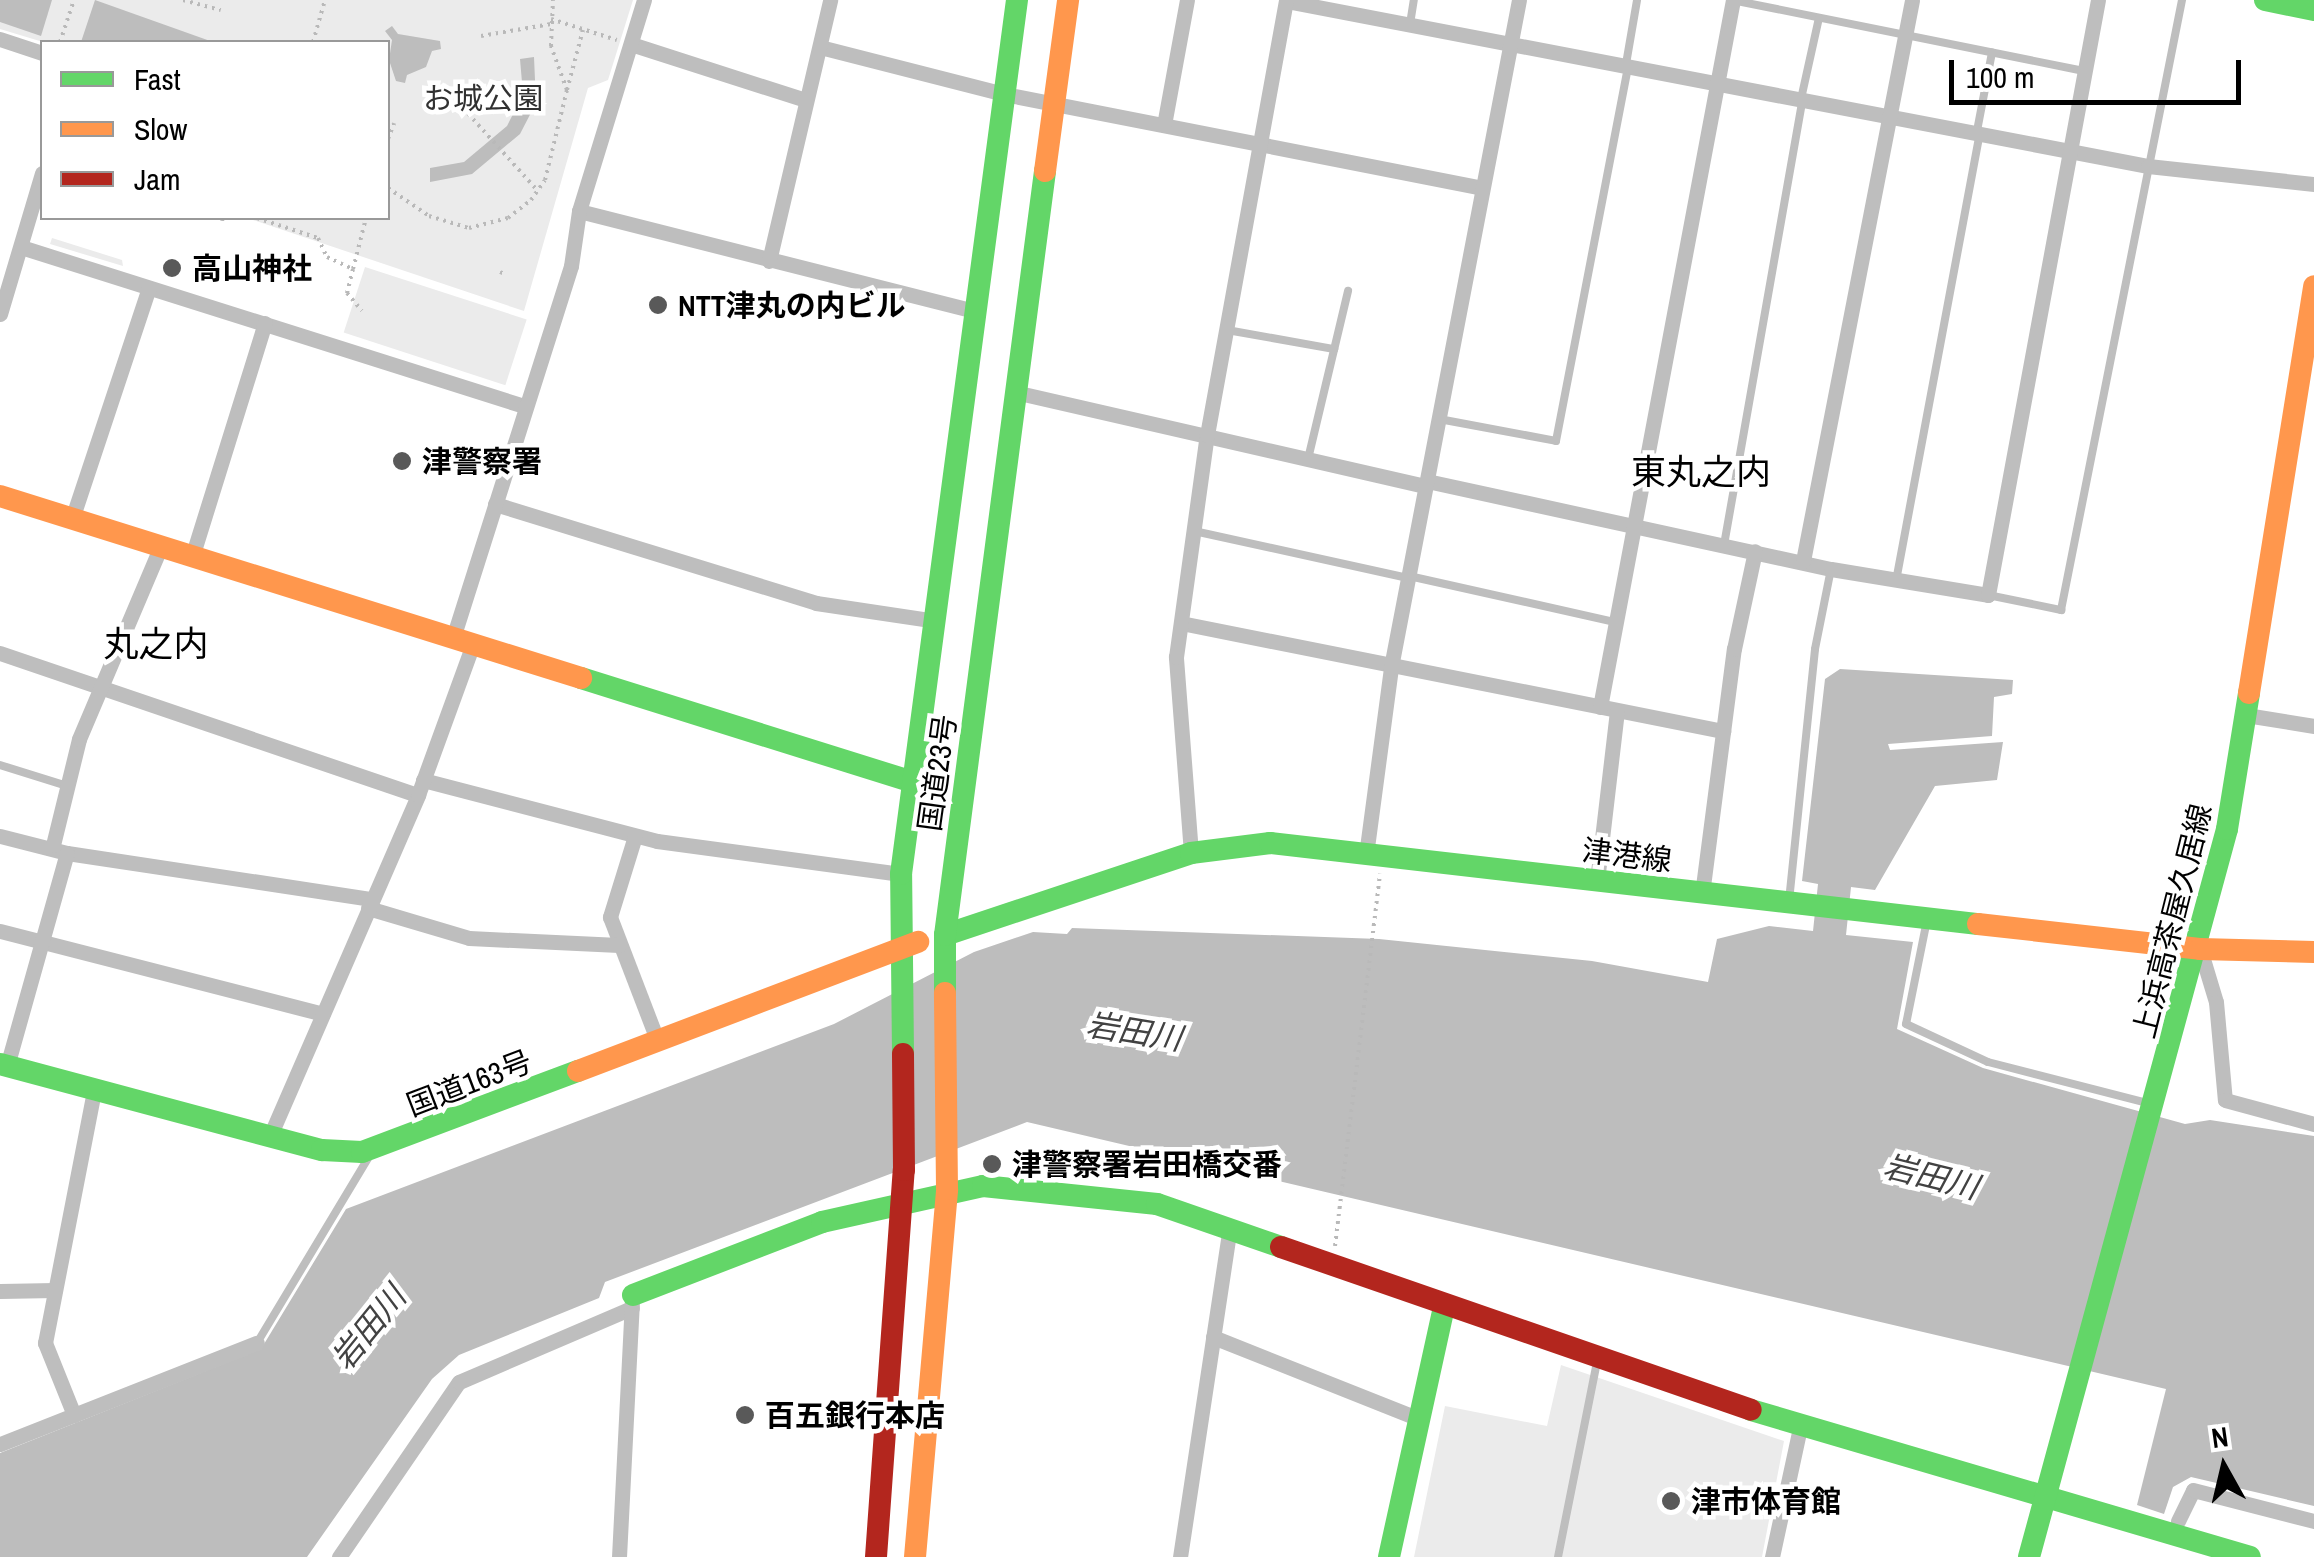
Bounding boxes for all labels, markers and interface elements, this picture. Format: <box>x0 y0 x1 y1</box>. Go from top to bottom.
legend <box>40 40 390 220</box>
scale bar <box>1954 40 2246 102</box>
text: 100 m <box>1966 57 2034 97</box>
text: Fast <box>134 59 181 99</box>
park label: お城公園 <box>423 80 543 116</box>
text: Slow <box>134 109 187 149</box>
text: Jam <box>134 159 180 199</box>
place label: 高山神社 <box>192 250 312 286</box>
marker: 高山神社 <box>161 257 183 279</box>
place label: NTT津丸の内ビル <box>678 287 906 323</box>
marker: NTT津丸の内ビル <box>647 294 669 316</box>
place label: 津警察署 <box>422 443 542 479</box>
marker: 津警察署 <box>391 450 413 472</box>
district label: 東丸之内 <box>1631 451 1771 493</box>
district label: 丸之内 <box>104 623 208 665</box>
street label: 国道23号 <box>911 712 963 834</box>
street label: 上浜高茶屋久居線 <box>2126 800 2218 1042</box>
street label: 津港線 <box>1580 832 1674 878</box>
water label: 岩田川 <box>1084 1006 1184 1058</box>
street label: 国道163号 <box>401 1043 537 1123</box>
place label: 津警察署岩田橋交番 <box>1012 1146 1282 1182</box>
water label: 岩田川 <box>1880 1147 1982 1207</box>
marker: 津警察署岩田橋交番 <box>981 1153 1003 1175</box>
water label: 岩田川 <box>324 1279 414 1377</box>
place label: 百五銀行本店 <box>765 1397 945 1433</box>
marker: 百五銀行本店 <box>734 1404 756 1426</box>
north arrow <box>2174 1417 2274 1517</box>
text: N <box>2209 1417 2231 1457</box>
place label: 津市体育館 <box>1691 1483 1841 1519</box>
marker: 津市体育館 <box>1660 1490 1682 1512</box>

